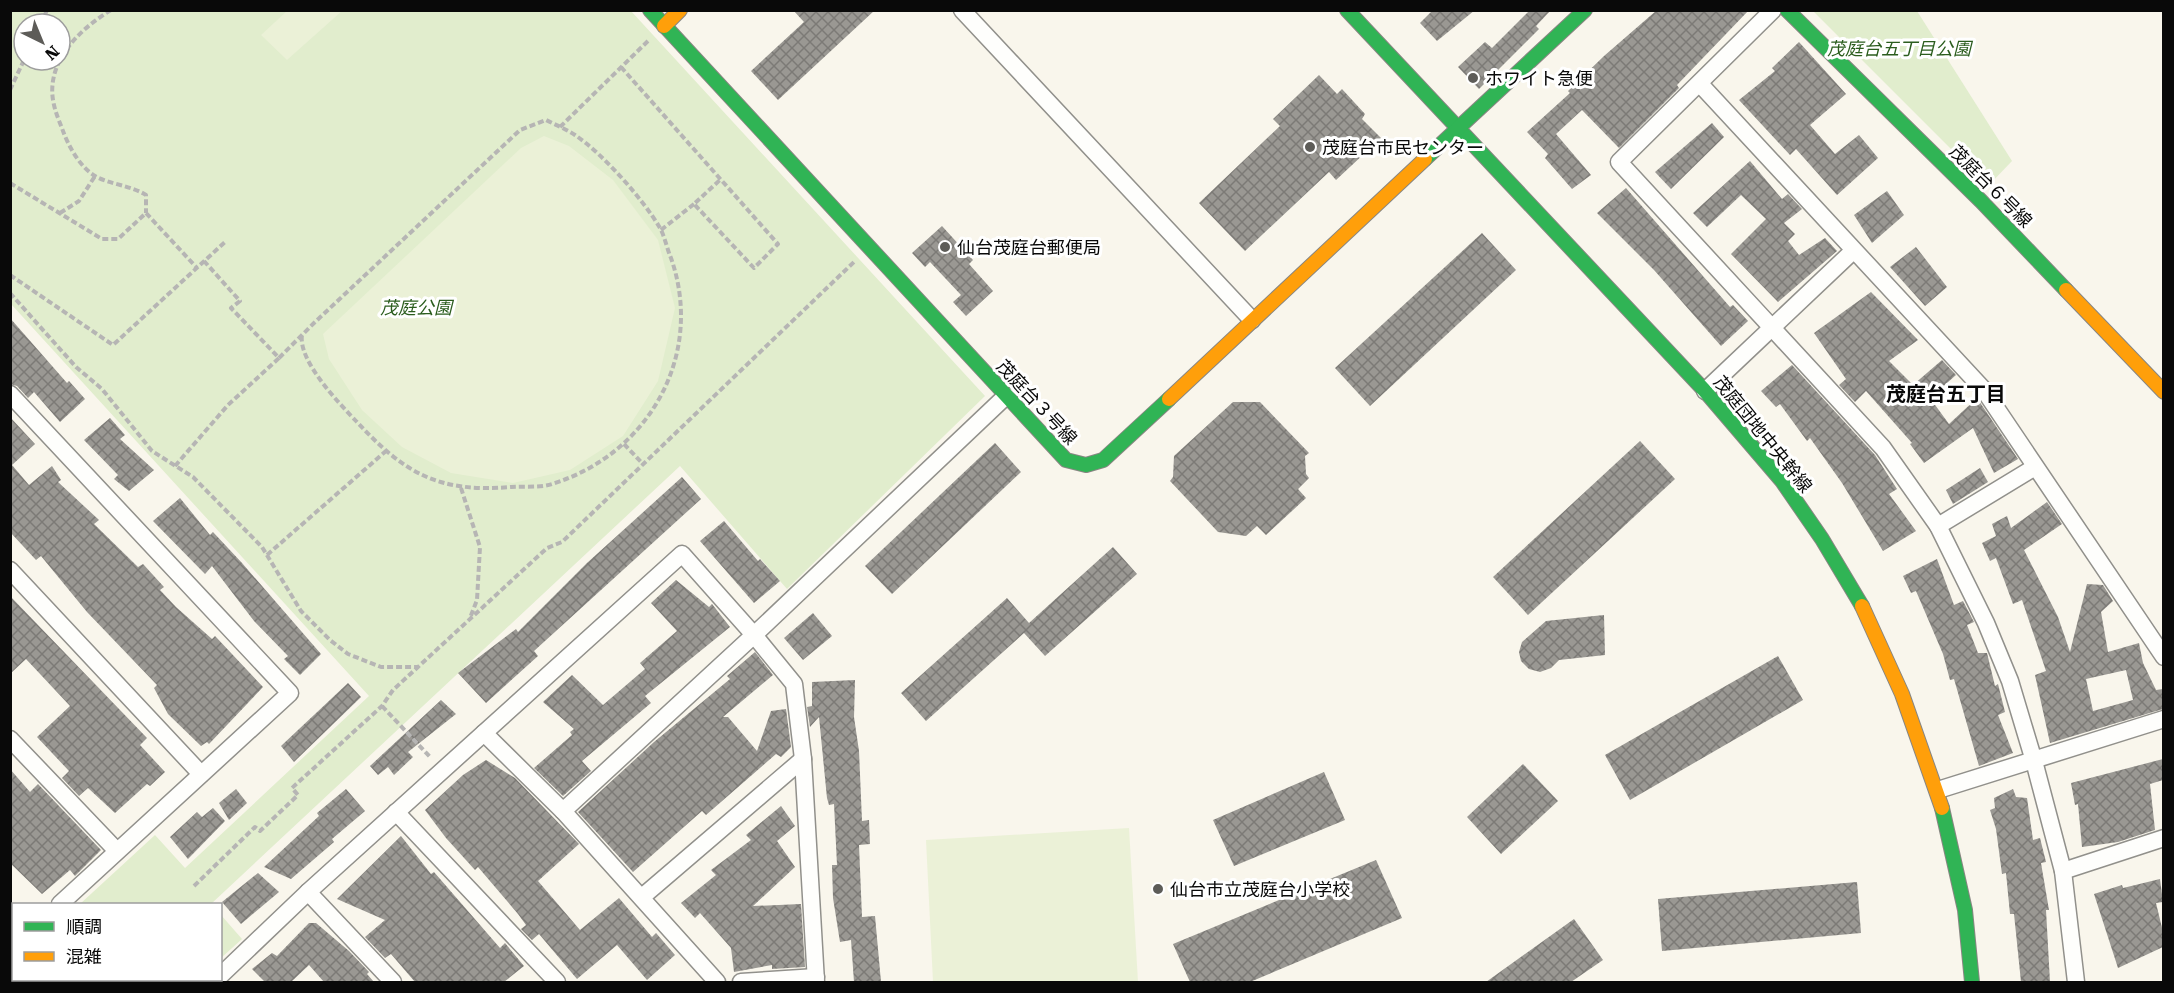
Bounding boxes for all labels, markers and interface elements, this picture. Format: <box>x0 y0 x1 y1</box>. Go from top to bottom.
north arrow <box>12 12 72 72</box>
park label: 茂庭台五丁目公園 <box>1827 38 1974 59</box>
text: N <box>41 41 63 64</box>
place label: ホワイト急便 <box>1485 68 1593 89</box>
marker: ホワイト急便 <box>1466 71 1480 85</box>
place label: 茂庭台市民センター <box>1322 137 1484 158</box>
marker: 茂庭台市民センター <box>1303 140 1317 154</box>
street label: 茂庭台６号線 <box>1945 140 2037 232</box>
place label: 仙台茂庭台郵便局 <box>957 237 1101 258</box>
marker: 仙台茂庭台郵便局 <box>938 240 952 254</box>
park label: 茂庭公園 <box>380 297 455 318</box>
street label: 茂庭台３号線 <box>992 355 1082 449</box>
street label: 茂庭団地中央幹線 <box>1710 371 1816 497</box>
district label: 茂庭台五丁目 <box>1886 382 2006 406</box>
place label: 仙台市立茂庭台小学校 <box>1170 879 1350 900</box>
marker: 仙台市立茂庭台小学校 <box>1151 882 1165 896</box>
legend <box>12 903 222 981</box>
text: 順調 <box>66 916 102 937</box>
text: 混雑 <box>66 946 102 967</box>

